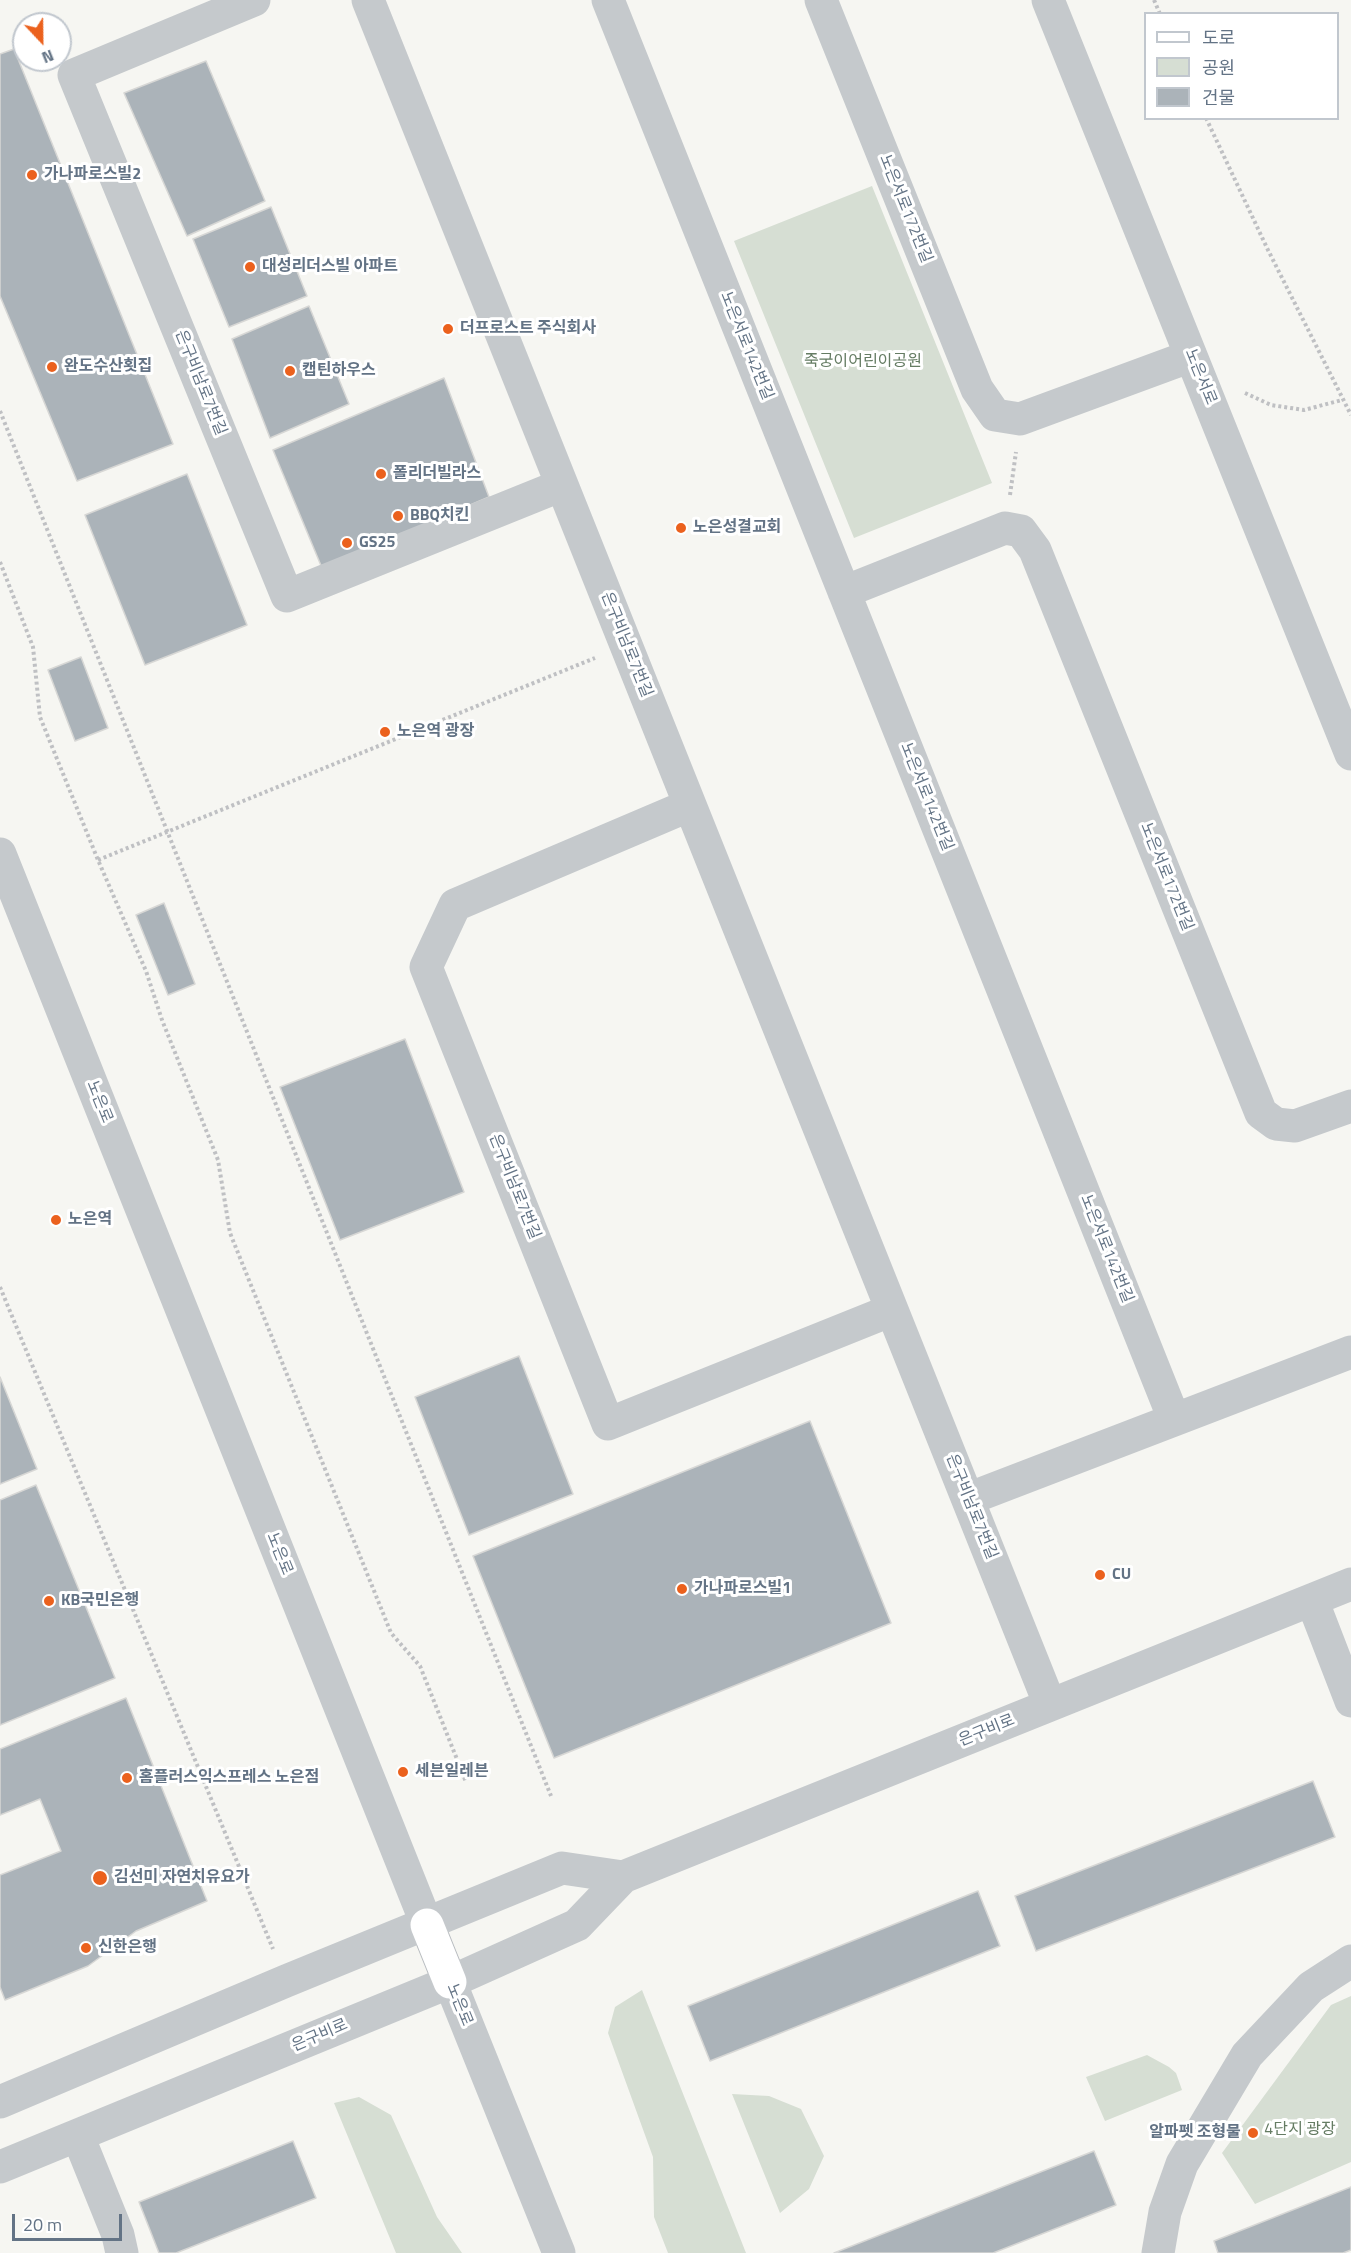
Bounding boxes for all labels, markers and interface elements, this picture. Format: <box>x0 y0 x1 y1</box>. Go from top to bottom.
north arrow <box>12 12 72 72</box>
legend <box>1144 12 1339 120</box>
text: 도로 <box>1202 24 1235 51</box>
text: N <box>38 44 58 70</box>
text: 공원 <box>1202 54 1235 81</box>
text: 건물 <box>1202 84 1235 111</box>
street label: 노은서로172번길 <box>875 152 935 266</box>
place label: 가나파로스빌2 <box>44 165 141 185</box>
marker: 가나파로스빌2 <box>25 168 39 182</box>
place label: 대성리더스빌 아파트 <box>262 257 398 277</box>
marker: 대성리더스빌 아파트 <box>243 260 257 274</box>
street label: 노은서로142번길 <box>716 289 776 403</box>
place label: 더프로스트 주식회사 <box>460 319 596 339</box>
marker: 더프로스트 주식회사 <box>441 322 455 336</box>
street label: 은구비남로7번길 <box>170 327 230 439</box>
street label: 노은서로 <box>1180 346 1220 408</box>
park label: 죽궁이어린이공원 <box>804 352 922 372</box>
place label: 완도수산횟집 <box>64 357 152 377</box>
marker: 완도수산횟집 <box>45 360 59 374</box>
place label: 캡틴하우스 <box>302 361 376 381</box>
marker: 캡틴하우스 <box>283 364 297 378</box>
place label: 폴리더빌라스 <box>393 464 481 484</box>
marker: 폴리더빌라스 <box>374 467 388 481</box>
place label: BBQ치킨 <box>410 506 469 526</box>
marker: BBQ치킨 <box>391 509 405 523</box>
place label: 노은성결교회 <box>693 518 781 538</box>
marker: 노은성결교회 <box>674 521 688 535</box>
place label: GS25 <box>359 533 395 553</box>
marker: GS25 <box>340 536 354 550</box>
street label: 은구비남로7번길 <box>596 589 656 701</box>
place label: 노은역 광장 <box>397 722 474 742</box>
marker: 노은역 광장 <box>378 725 392 739</box>
street label: 노은서로142번길 <box>896 740 956 854</box>
street label: 노은서로172번길 <box>1136 820 1196 934</box>
street label: 노은로 <box>82 1078 116 1126</box>
street label: 은구비남로7번길 <box>484 1131 544 1243</box>
street label: 노은서로142번길 <box>1076 1192 1136 1306</box>
place label: 노은역 <box>68 1210 112 1230</box>
marker: 노은역 <box>49 1213 63 1227</box>
street label: 은구비남로7번길 <box>941 1451 1001 1563</box>
street label: 노은로 <box>262 1530 296 1578</box>
place label: CU <box>1112 1565 1131 1585</box>
marker: CU <box>1093 1568 1107 1582</box>
place label: 가나파로스빌1 <box>694 1579 791 1599</box>
marker: 가나파로스빌1 <box>675 1582 689 1596</box>
place label: KB국민은행 <box>61 1591 139 1611</box>
marker: KB국민은행 <box>42 1594 56 1608</box>
street label: 은구비로 <box>956 1711 1018 1751</box>
place label: 세븐일레븐 <box>415 1762 489 1782</box>
marker: 세븐일레븐 <box>396 1765 410 1779</box>
place label: 홈플러스익스프레스 노은점 <box>139 1768 319 1788</box>
marker: 홈플러스익스프레스 노은점 <box>120 1771 134 1785</box>
place label: 김선미 자연치유요가 <box>114 1868 250 1888</box>
marker: 김선미 자연치유요가 <box>91 1869 109 1887</box>
place label: 신한은행 <box>98 1938 157 1958</box>
marker: 신한은행 <box>79 1941 93 1955</box>
street label: 노은로 <box>442 1981 476 2029</box>
street label: 은구비로 <box>289 2016 351 2056</box>
park label: 4단지 광장 <box>1264 2120 1336 2140</box>
place label: 알파펫 조형물 <box>1149 2123 1241 2143</box>
marker: 알파펫 조형물 <box>1246 2126 1260 2140</box>
scale bar <box>15 2202 124 2240</box>
text: 20 m <box>23 2211 62 2238</box>

